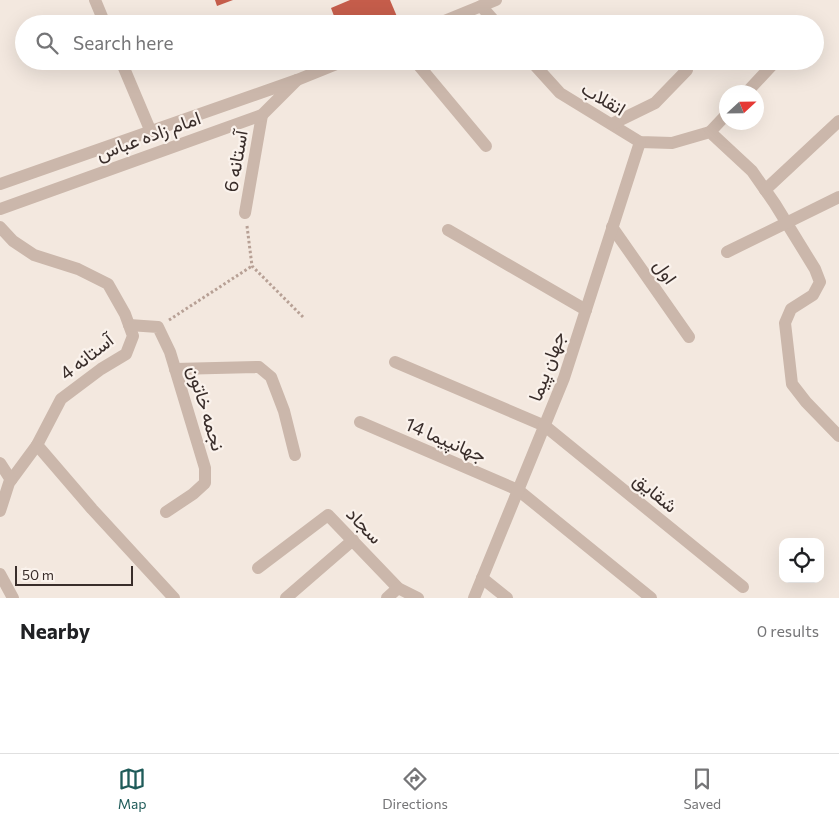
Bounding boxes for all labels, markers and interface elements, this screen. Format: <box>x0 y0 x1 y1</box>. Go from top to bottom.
search box <box>15 15 824 70</box>
icon: search <box>33 29 61 57</box>
text: Search here <box>73 31 173 54</box>
street label: انقلاب <box>577 76 630 121</box>
north arrow <box>719 85 764 130</box>
street label: امام زاده عباس <box>93 105 204 166</box>
street label: آستانه 6 <box>218 127 252 194</box>
street label: اول <box>649 254 683 288</box>
street label: آستانه 4 <box>55 327 119 384</box>
street label: جهان پیما <box>523 328 572 405</box>
street label: نجمه خاتون <box>182 363 231 454</box>
street label: جهانپیما 14 <box>401 412 490 469</box>
street label: شقایق <box>629 467 683 517</box>
street label: سجاد <box>341 502 388 549</box>
map controls <box>779 538 824 583</box>
button: locate <box>779 538 824 583</box>
scale bar <box>15 563 132 586</box>
text: 50 m <box>22 566 54 583</box>
text: Nearby <box>20 618 90 643</box>
text: 0 results <box>757 621 819 640</box>
tab: Map <box>118 765 147 812</box>
tab: Directions <box>382 765 448 812</box>
tab: Saved <box>683 765 721 812</box>

